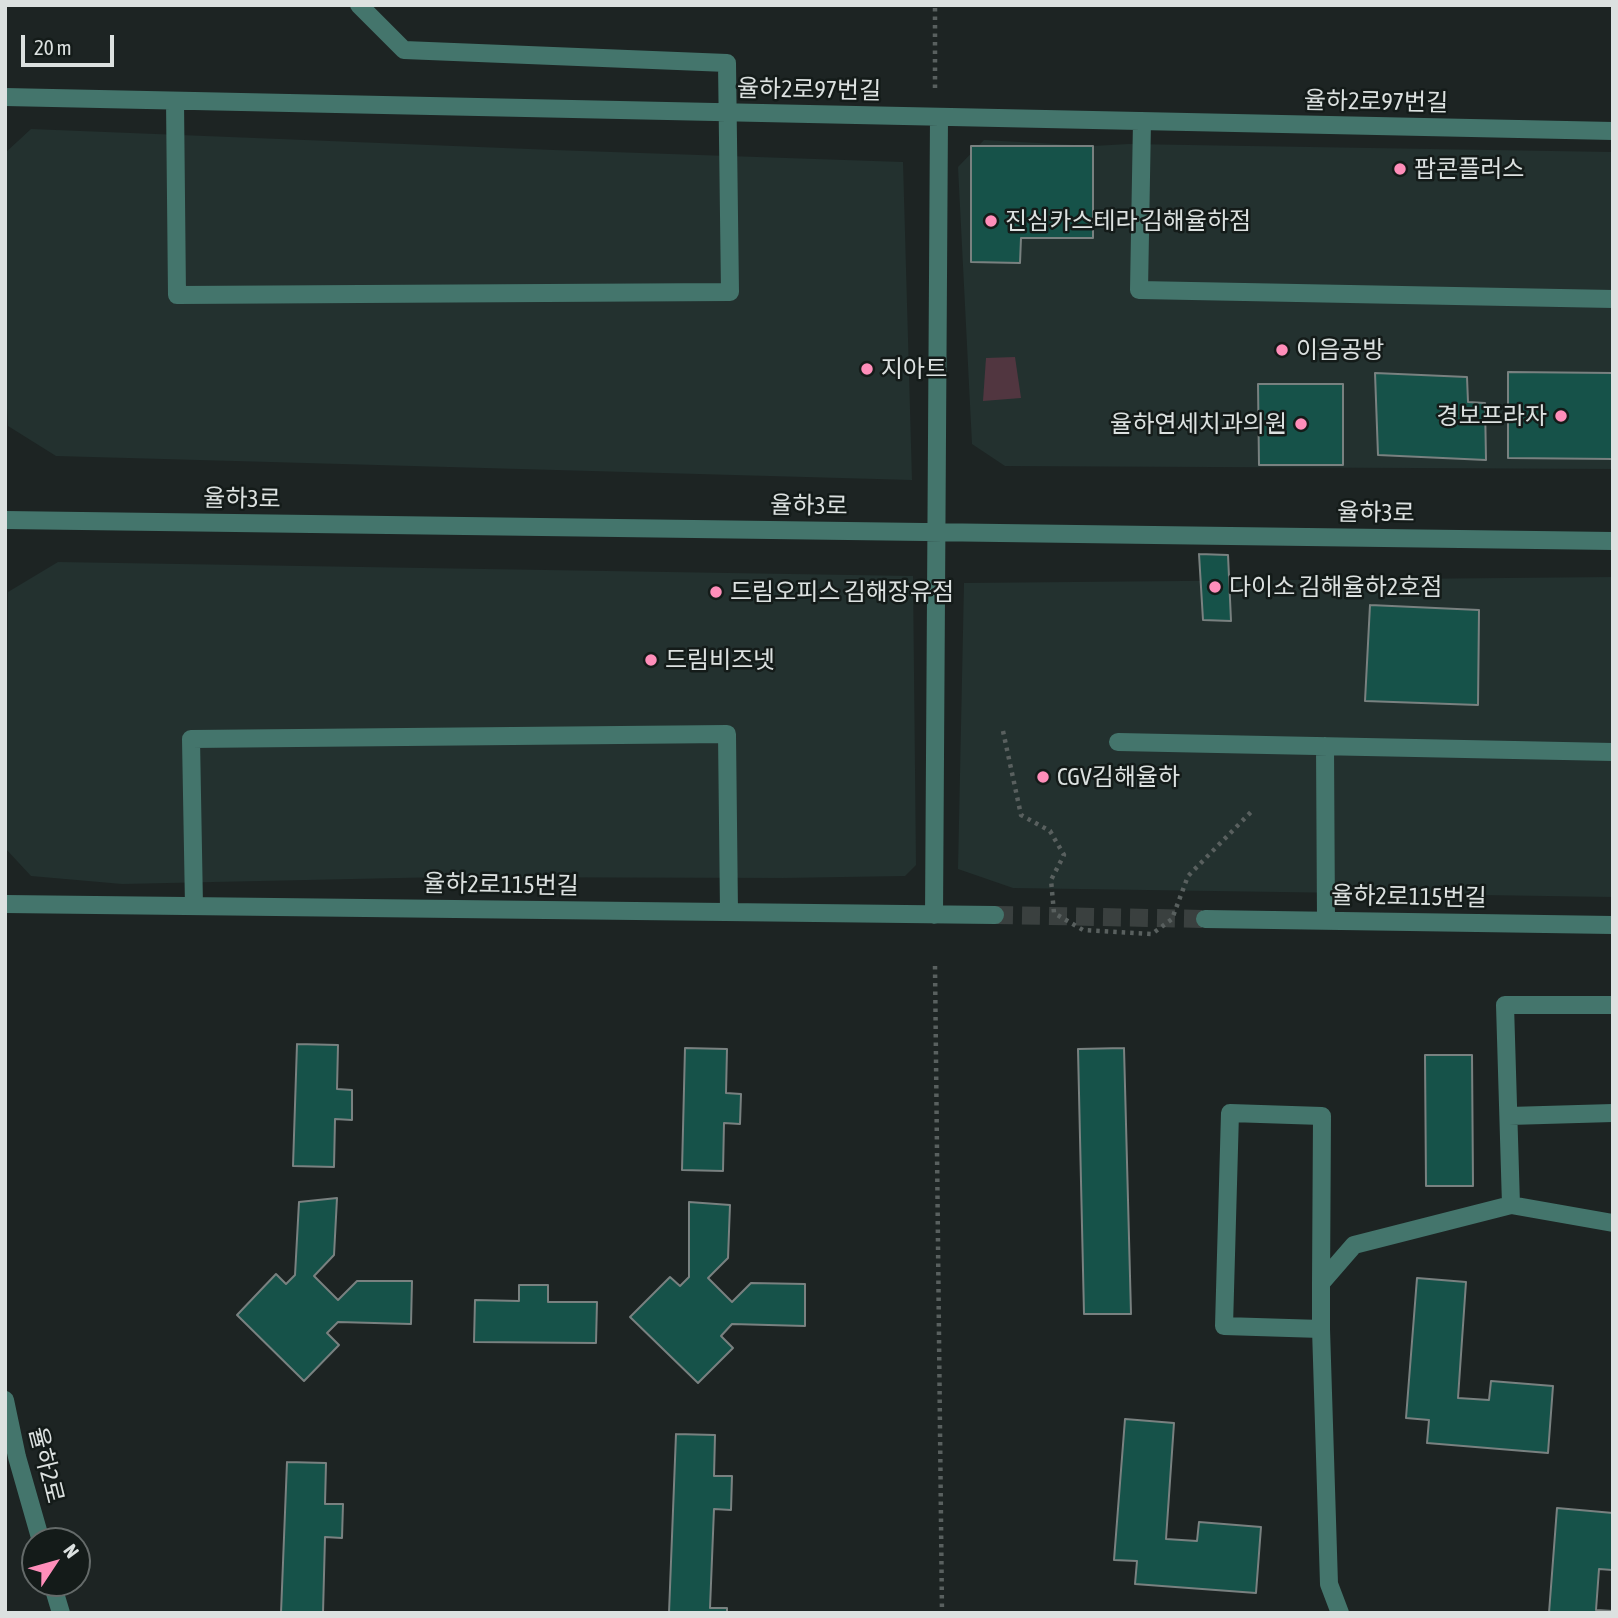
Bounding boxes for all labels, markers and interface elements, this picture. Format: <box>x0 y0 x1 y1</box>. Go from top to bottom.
scale bar <box>24 21 117 65</box>
text: 20 m <box>34 35 72 59</box>
street label: 율하2로97번길 <box>737 74 881 106</box>
street label: 율하2로97번길 <box>1304 86 1448 118</box>
place label: 팝콘플러스 <box>1414 155 1524 183</box>
marker: 팝콘플러스 <box>1392 161 1408 177</box>
place label: 진심카스테라 김해율하점 <box>1005 207 1251 235</box>
marker: 진심카스테라 김해율하점 <box>983 213 999 229</box>
place label: 이음공방 <box>1296 336 1384 364</box>
marker: 이음공방 <box>1274 342 1290 358</box>
place label: 지아트 <box>881 355 947 383</box>
marker: 지아트 <box>859 361 875 377</box>
place label: 경보프라자 <box>1437 402 1547 430</box>
marker: 경보프라자 <box>1553 408 1569 424</box>
place label: 율하연세치과의원 <box>1110 410 1287 438</box>
marker: 율하연세치과의원 <box>1293 416 1309 432</box>
street label: 율하3로 <box>203 484 281 514</box>
street label: 율하3로 <box>770 491 848 521</box>
street label: 율하3로 <box>1337 498 1415 528</box>
place label: 다이소 김해율하2호점 <box>1229 573 1442 601</box>
place label: 드림오피스 김해장유점 <box>730 578 954 606</box>
marker: 다이소 김해율하2호점 <box>1207 579 1223 595</box>
marker: 드림오피스 김해장유점 <box>708 584 724 600</box>
place label: 드림비즈넷 <box>665 646 775 674</box>
marker: 드림비즈넷 <box>643 652 659 668</box>
place label: CGV김해율하 <box>1057 763 1180 791</box>
marker: CGV김해율하 <box>1035 769 1051 785</box>
street label: 율하2로115번길 <box>423 869 579 901</box>
street label: 율하2로115번길 <box>1331 881 1487 913</box>
street label: 율하2로 <box>23 1424 69 1506</box>
north arrow <box>21 1527 91 1597</box>
text: N <box>59 1540 84 1562</box>

